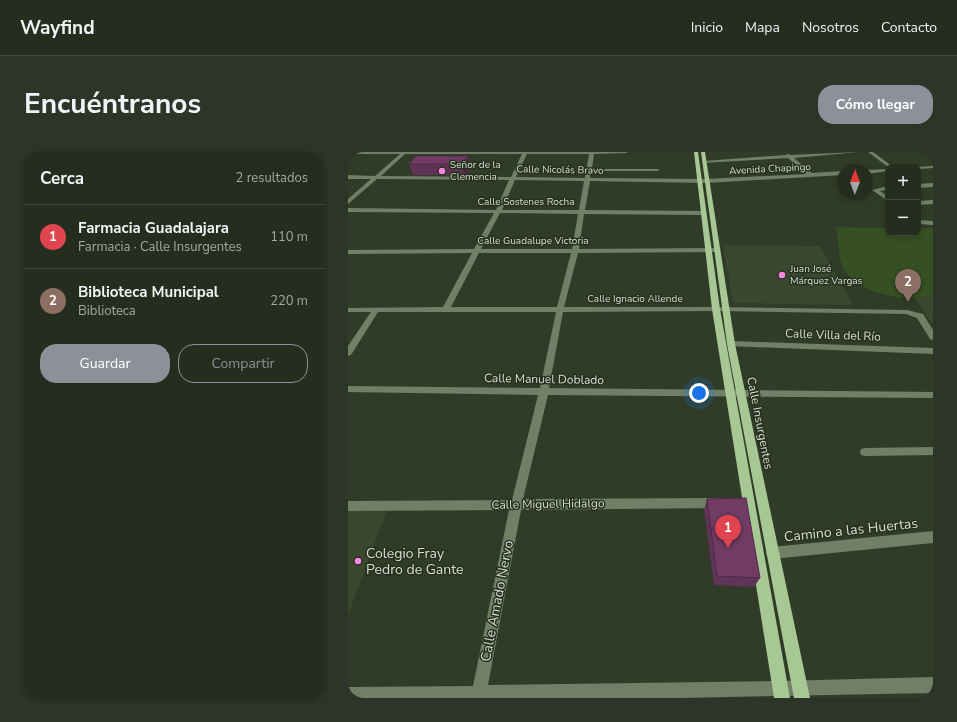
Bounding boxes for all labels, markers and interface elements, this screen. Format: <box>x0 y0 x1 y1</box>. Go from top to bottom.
text: Wayfind <box>20 15 95 41</box>
text: Inicio <box>691 18 723 37</box>
text: Mapa <box>745 18 780 37</box>
text: Nosotros <box>802 18 859 37</box>
text: Contacto <box>881 18 937 37</box>
text: Encuéntranos <box>24 85 201 123</box>
button: Cómo llegar <box>818 85 933 124</box>
place label: Señor de la Clemencia <box>450 158 501 184</box>
street label: Avenida Chapingo <box>729 160 812 178</box>
street label: Calle Nicolás Bravo <box>516 162 604 178</box>
north arrow <box>837 164 873 200</box>
map controls <box>885 164 921 236</box>
button: + <box>885 164 921 200</box>
marker: Señor de la Clemencia <box>437 166 447 176</box>
text: Cerca <box>40 167 84 190</box>
text: 2 resultados <box>236 169 308 187</box>
street label: Calle Sostenes Rocha <box>478 195 575 209</box>
button: − <box>885 200 921 236</box>
text: Farmacia Guadalajara <box>78 218 229 238</box>
text: 1 <box>49 228 57 246</box>
text: 110 m <box>270 228 308 246</box>
street label: Calle Guadalupe Victoria <box>477 234 589 248</box>
text: Farmacia · Calle Insurgentes <box>78 238 242 256</box>
place label: Juan José Márquez Vargas <box>789 262 863 288</box>
pin: 2 <box>895 269 921 302</box>
marker: Juan José Márquez Vargas <box>777 270 787 280</box>
text: Biblioteca Municipal <box>78 282 219 302</box>
text: 2 <box>49 292 57 310</box>
text: 220 m <box>270 292 308 310</box>
street label: Calle Ignacio Allende <box>587 292 683 306</box>
text: Biblioteca <box>78 302 136 320</box>
street label: Calle Villa del Río <box>785 325 881 345</box>
button: Guardar <box>40 344 170 383</box>
button: Compartir <box>178 344 308 383</box>
street label: Calle Manuel Doblado <box>484 370 605 388</box>
street label: Calle Insurgentes <box>743 375 777 471</box>
your location <box>689 383 709 403</box>
street label: Calle Miguel Hidalgo <box>491 495 605 513</box>
street label: Camino a las Huertas <box>783 513 919 546</box>
pin: 1 <box>715 515 741 548</box>
street label: Calle Amado Nervo <box>476 539 518 663</box>
place label: Colegio Fray Pedro de Gante <box>366 544 464 579</box>
marker: Colegio Fray Pedro de Gante <box>353 556 363 566</box>

